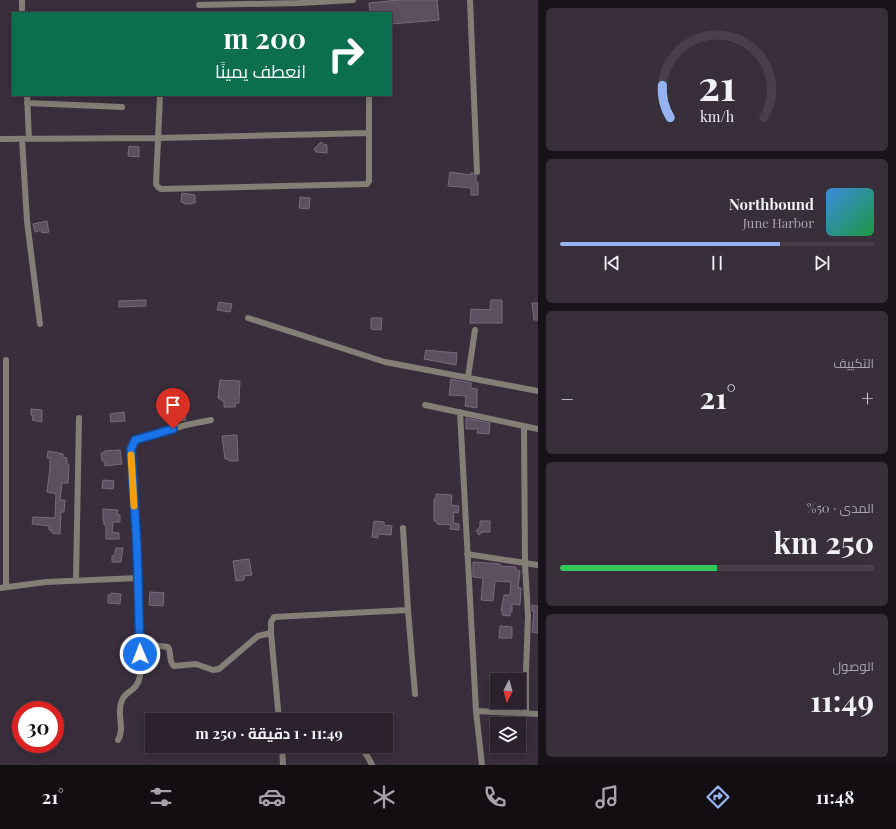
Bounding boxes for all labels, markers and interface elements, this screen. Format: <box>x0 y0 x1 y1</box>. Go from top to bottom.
text: 200 m <box>223 19 306 56</box>
icon: right <box>320 28 372 80</box>
text: 21 <box>698 56 736 111</box>
text: انعطف يمينًا <box>215 59 306 83</box>
text: km/h <box>700 106 735 125</box>
text: Northbound <box>729 194 814 214</box>
text: June Harbor <box>743 214 814 231</box>
icon: previous <box>601 252 623 274</box>
icon: pause <box>706 252 728 274</box>
icon: next <box>811 252 833 274</box>
text: التكييف <box>833 354 874 371</box>
text: 21° <box>699 377 736 417</box>
text: − <box>560 383 574 413</box>
text: + <box>861 383 874 413</box>
pin <box>156 388 190 429</box>
icon: arrive <box>162 394 184 416</box>
text: المدى · 50% <box>807 499 874 516</box>
text: 250 km <box>773 522 874 562</box>
position arrow <box>119 633 161 675</box>
text: الوصول <box>833 657 874 674</box>
north arrow <box>490 673 526 709</box>
map controls <box>490 673 526 753</box>
text: 11:49 <box>810 680 874 720</box>
speed limit sign: 30 <box>12 701 64 753</box>
button: layers <box>490 717 526 753</box>
text: 11:49 · 1 دقيقة · 250 m <box>195 723 343 743</box>
icon: filters <box>147 783 175 811</box>
icon: car <box>258 783 286 811</box>
icon: climate <box>370 783 398 811</box>
icon: phone <box>481 783 509 811</box>
icon: music <box>593 783 621 811</box>
icon: directions <box>704 783 732 811</box>
text: 21° <box>42 785 64 809</box>
text: 11:48 <box>816 785 854 809</box>

